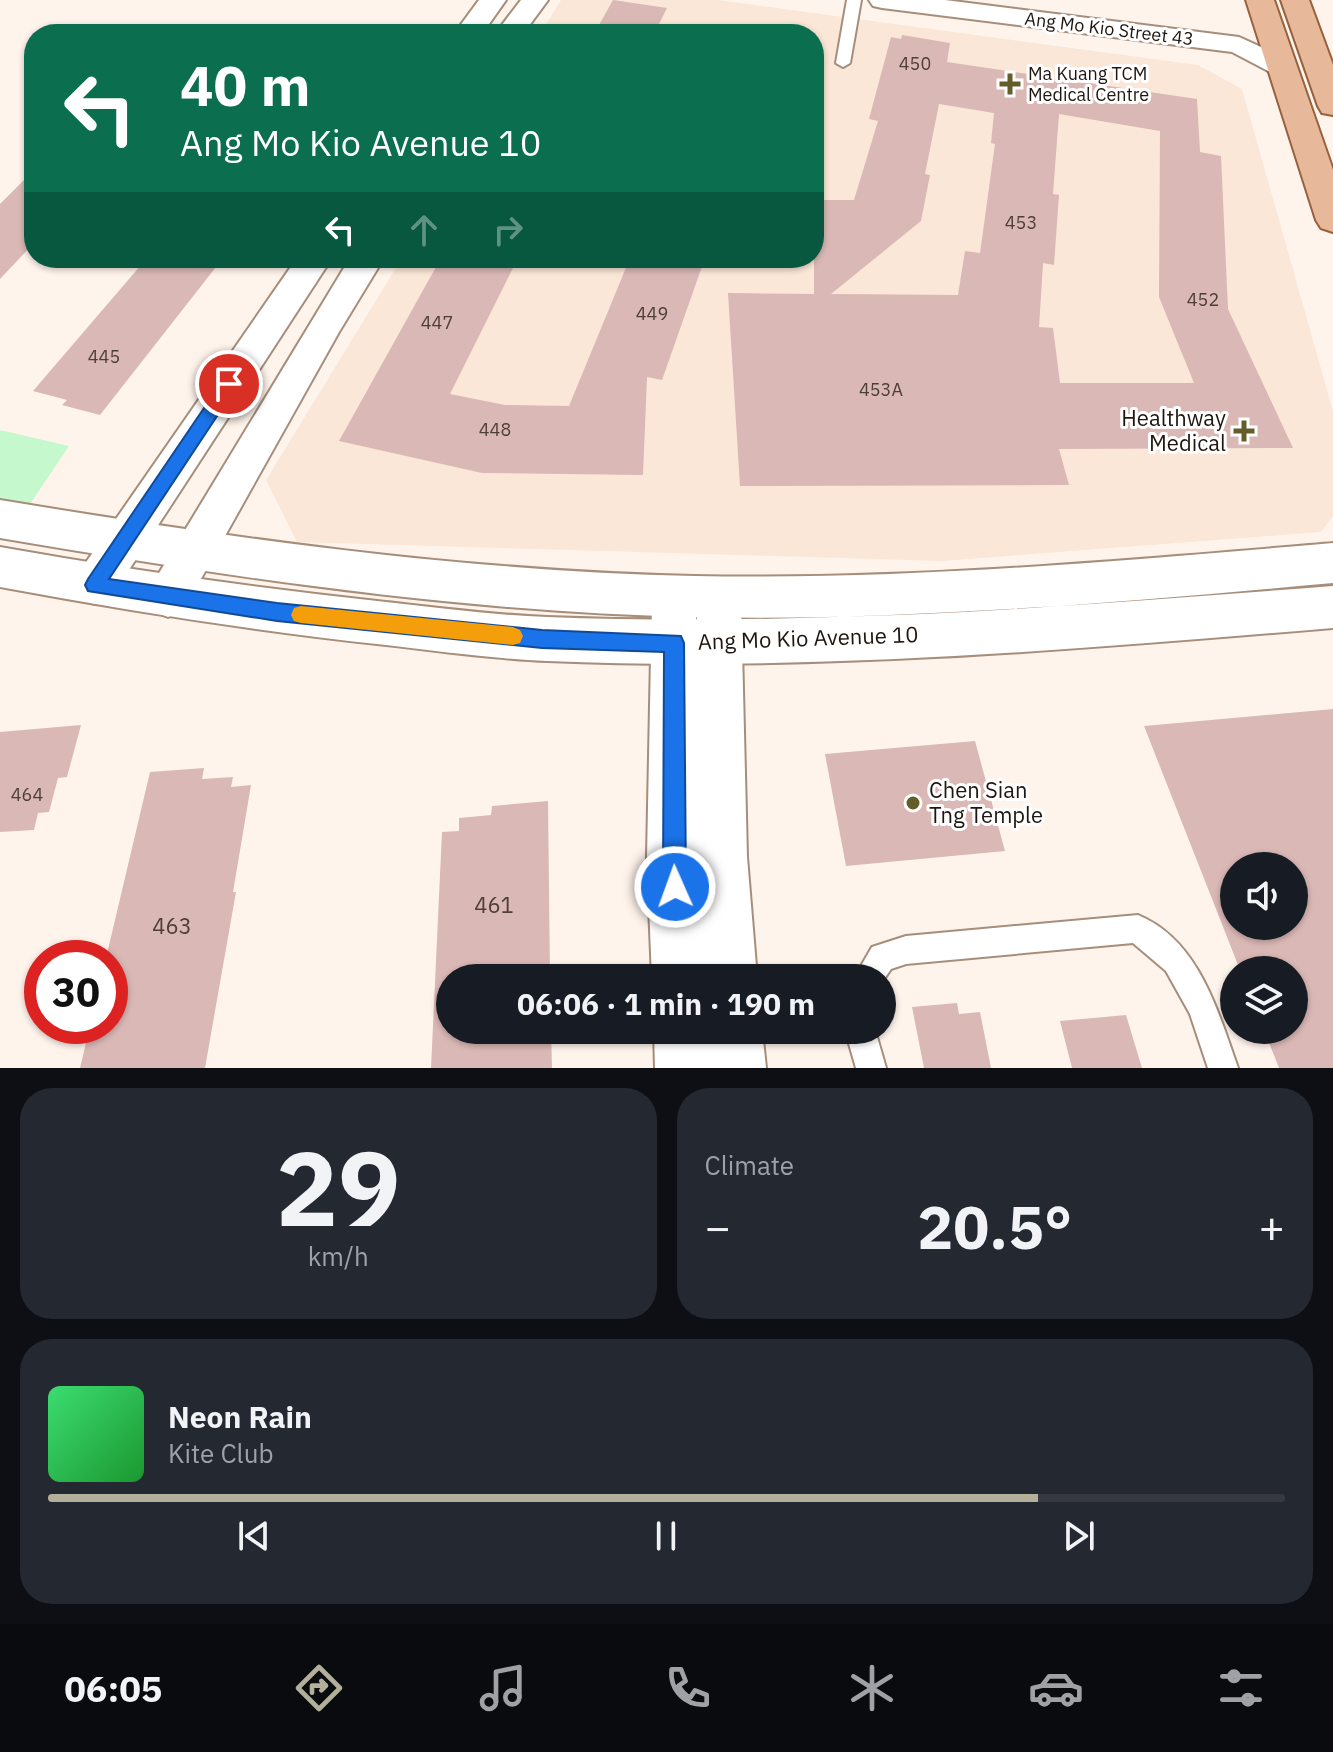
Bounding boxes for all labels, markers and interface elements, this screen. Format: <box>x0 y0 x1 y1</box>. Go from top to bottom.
street label: Ang Mo Kio Street 43 <box>1023 7 1195 50</box>
text: 40 m <box>180 49 310 121</box>
house number: 450 <box>899 52 931 75</box>
icon: left <box>48 56 152 160</box>
place label: Ma Kuang TCM Medical Centre <box>1028 62 1149 106</box>
marker: Ma Kuang TCM Medical Centre <box>999 73 1021 95</box>
text: Ang Mo Kio Avenue 10 <box>180 119 541 166</box>
icon: left <box>318 208 362 252</box>
icon: ahead <box>402 208 446 252</box>
icon: right <box>486 208 530 252</box>
house number: 453 <box>1005 211 1037 234</box>
house number: 452 <box>1187 288 1219 311</box>
house number: 449 <box>636 302 668 325</box>
house number: 447 <box>421 311 453 334</box>
house number: 445 <box>88 345 120 368</box>
pin <box>195 350 263 418</box>
icon: arrive <box>207 362 251 406</box>
house number: 453A <box>859 378 903 401</box>
place label: Healthway Medical <box>1121 403 1226 457</box>
house number: 448 <box>479 418 511 441</box>
marker: Healthway Medical <box>1233 420 1255 442</box>
street label: Ang Mo Kio Avenue 10 <box>697 619 919 656</box>
place label: Chen Sian Tng Temple <box>929 775 1043 829</box>
house number: 464 <box>11 783 43 806</box>
marker: Chen Sian Tng Temple <box>904 794 922 812</box>
position arrow <box>633 845 717 929</box>
map controls <box>1220 852 1308 1044</box>
button: sound <box>1220 852 1308 940</box>
house number: 461 <box>474 890 514 919</box>
house number: 463 <box>152 911 192 940</box>
speed limit sign: 30 <box>24 940 128 1044</box>
button: layers <box>1220 956 1308 1044</box>
text: 06:06 · 1 min · 190 m <box>517 984 815 1023</box>
text: 29 <box>276 1119 401 1255</box>
text: Climate <box>705 1148 794 1182</box>
text: 20.5° <box>917 1187 1072 1266</box>
text: − <box>705 1198 731 1255</box>
text: + <box>1259 1198 1285 1255</box>
text: km/h <box>308 1239 369 1273</box>
text: Neon Rain <box>168 1397 312 1436</box>
text: Kite Club <box>168 1436 273 1470</box>
icon: previous <box>232 1514 276 1558</box>
icon: pause <box>644 1514 688 1558</box>
icon: next <box>1057 1514 1101 1558</box>
icon: directions <box>291 1660 347 1716</box>
icon: music <box>475 1660 531 1716</box>
icon: phone <box>660 1660 716 1716</box>
icon: climate <box>844 1660 900 1716</box>
icon: car <box>1028 1660 1084 1716</box>
icon: filters <box>1213 1660 1269 1716</box>
text: 06:05 <box>64 1665 162 1712</box>

